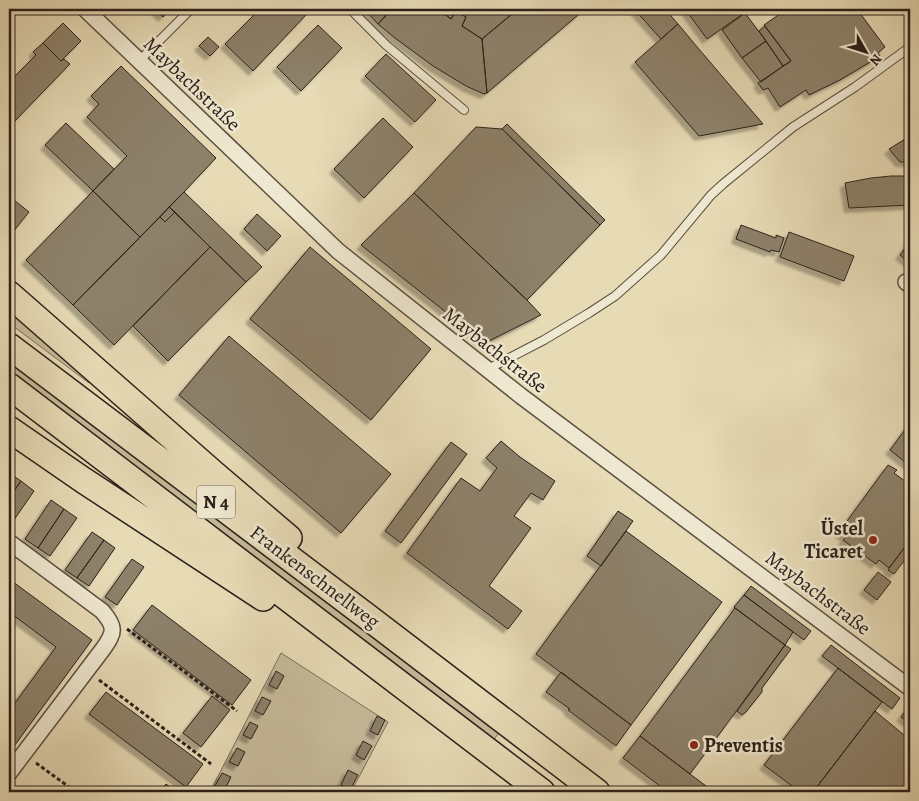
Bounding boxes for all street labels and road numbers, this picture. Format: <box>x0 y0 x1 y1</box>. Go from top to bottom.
street label: Maybachstraße <box>138 31 247 137</box>
street label: Maybachstraße <box>437 301 553 399</box>
road number: N 4 <box>197 486 235 518</box>
street label: Frankenschnellweg <box>244 519 386 635</box>
street label: Maybachstraße <box>760 544 876 642</box>

